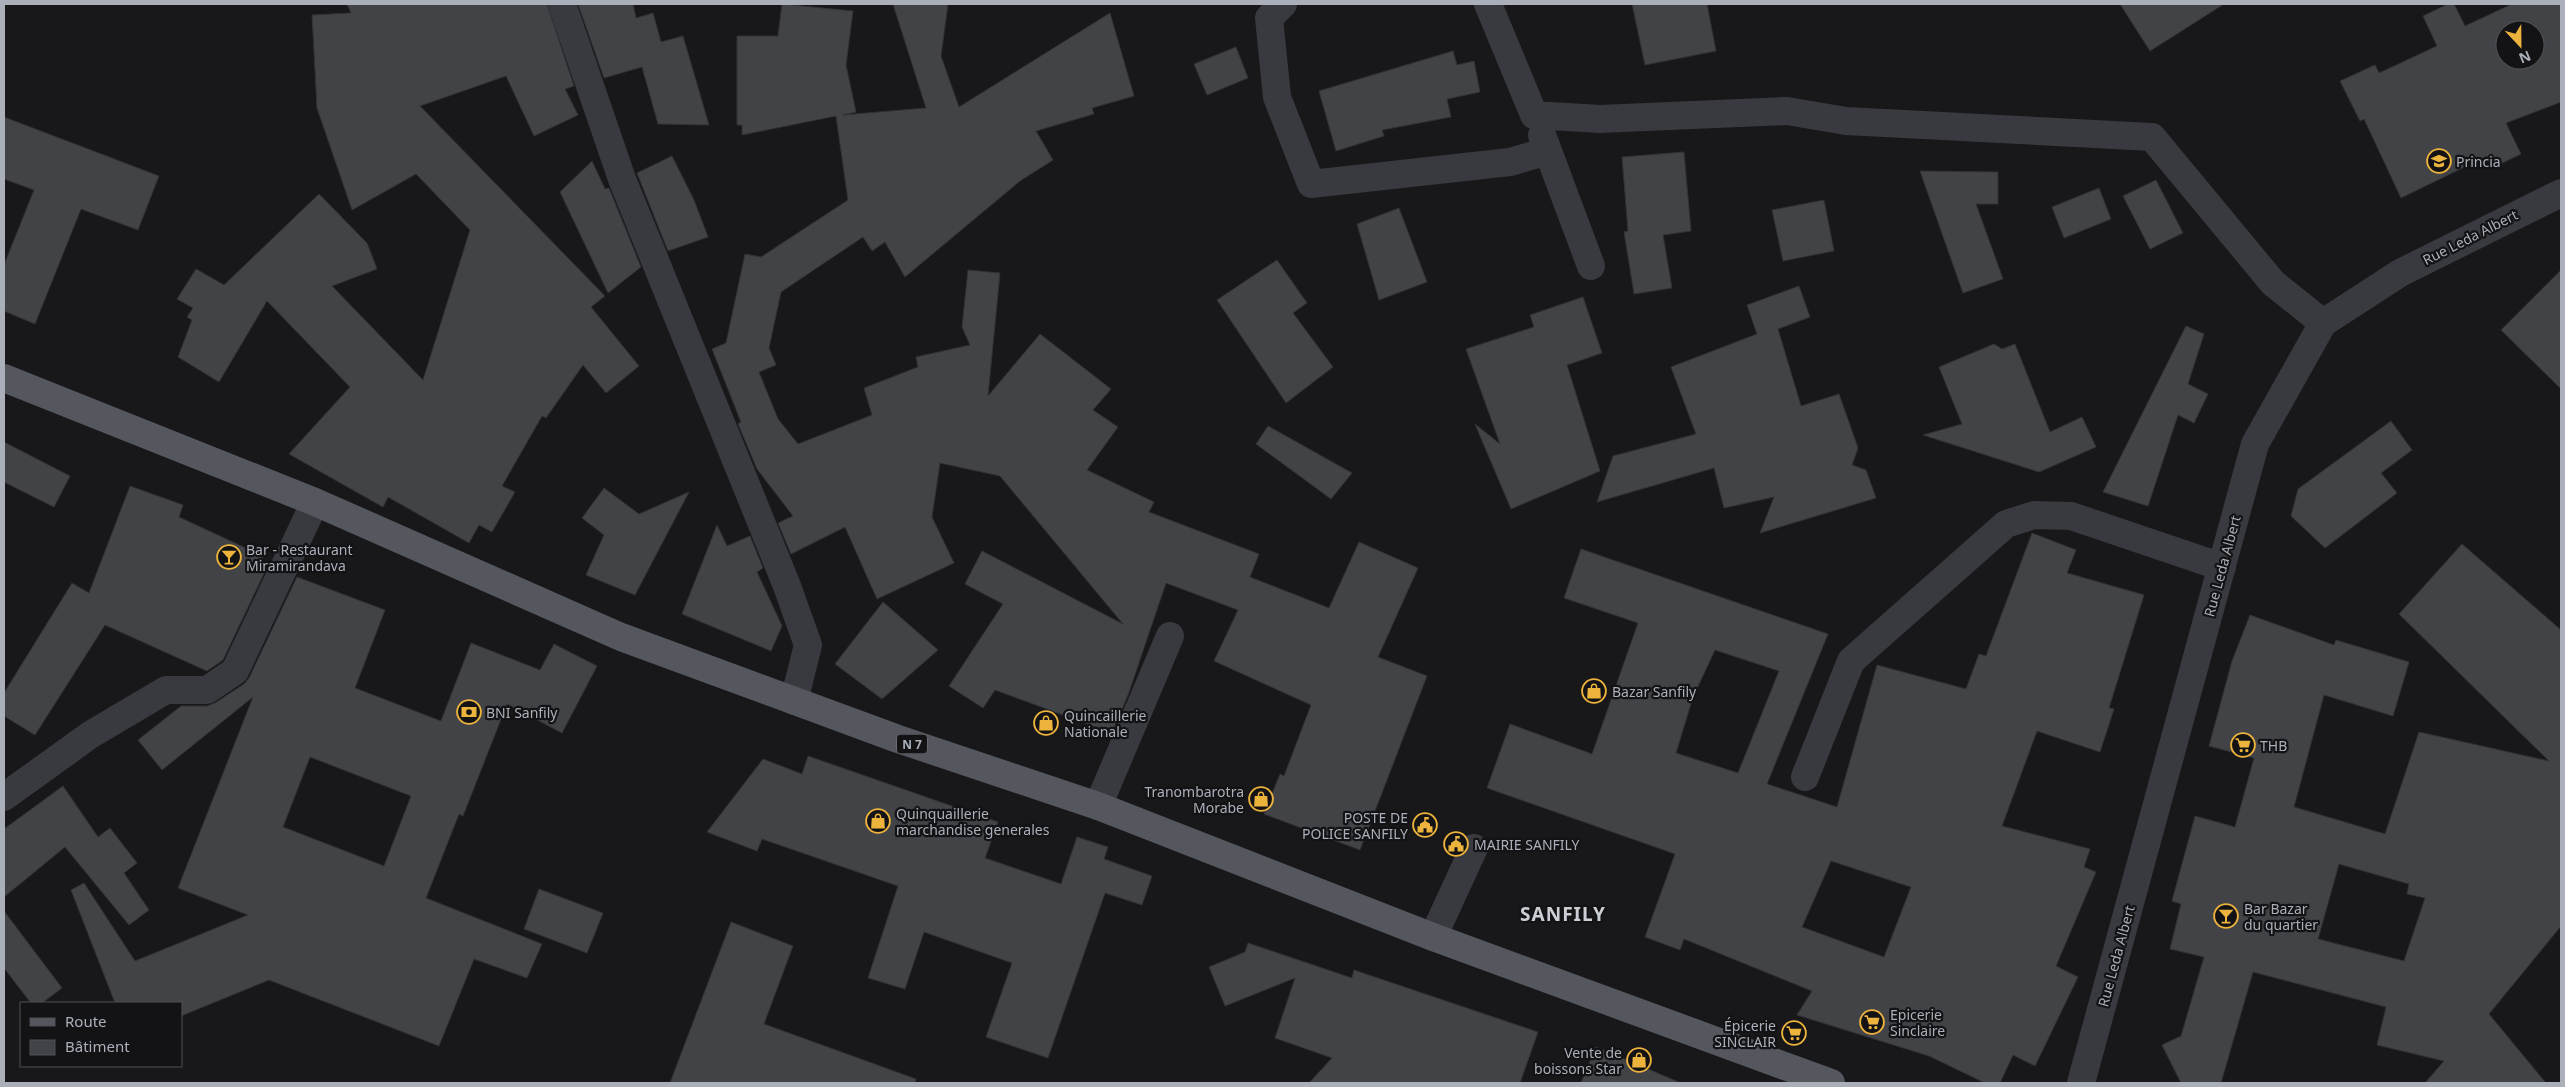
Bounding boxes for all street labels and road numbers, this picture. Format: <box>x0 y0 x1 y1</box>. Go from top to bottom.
street label: Rue Leda Albert <box>2419 205 2521 269</box>
street label: Rue Leda Albert <box>2199 513 2245 619</box>
road number: N 7 <box>897 734 927 754</box>
street label: Rue Leda Albert <box>2093 903 2139 1009</box>

